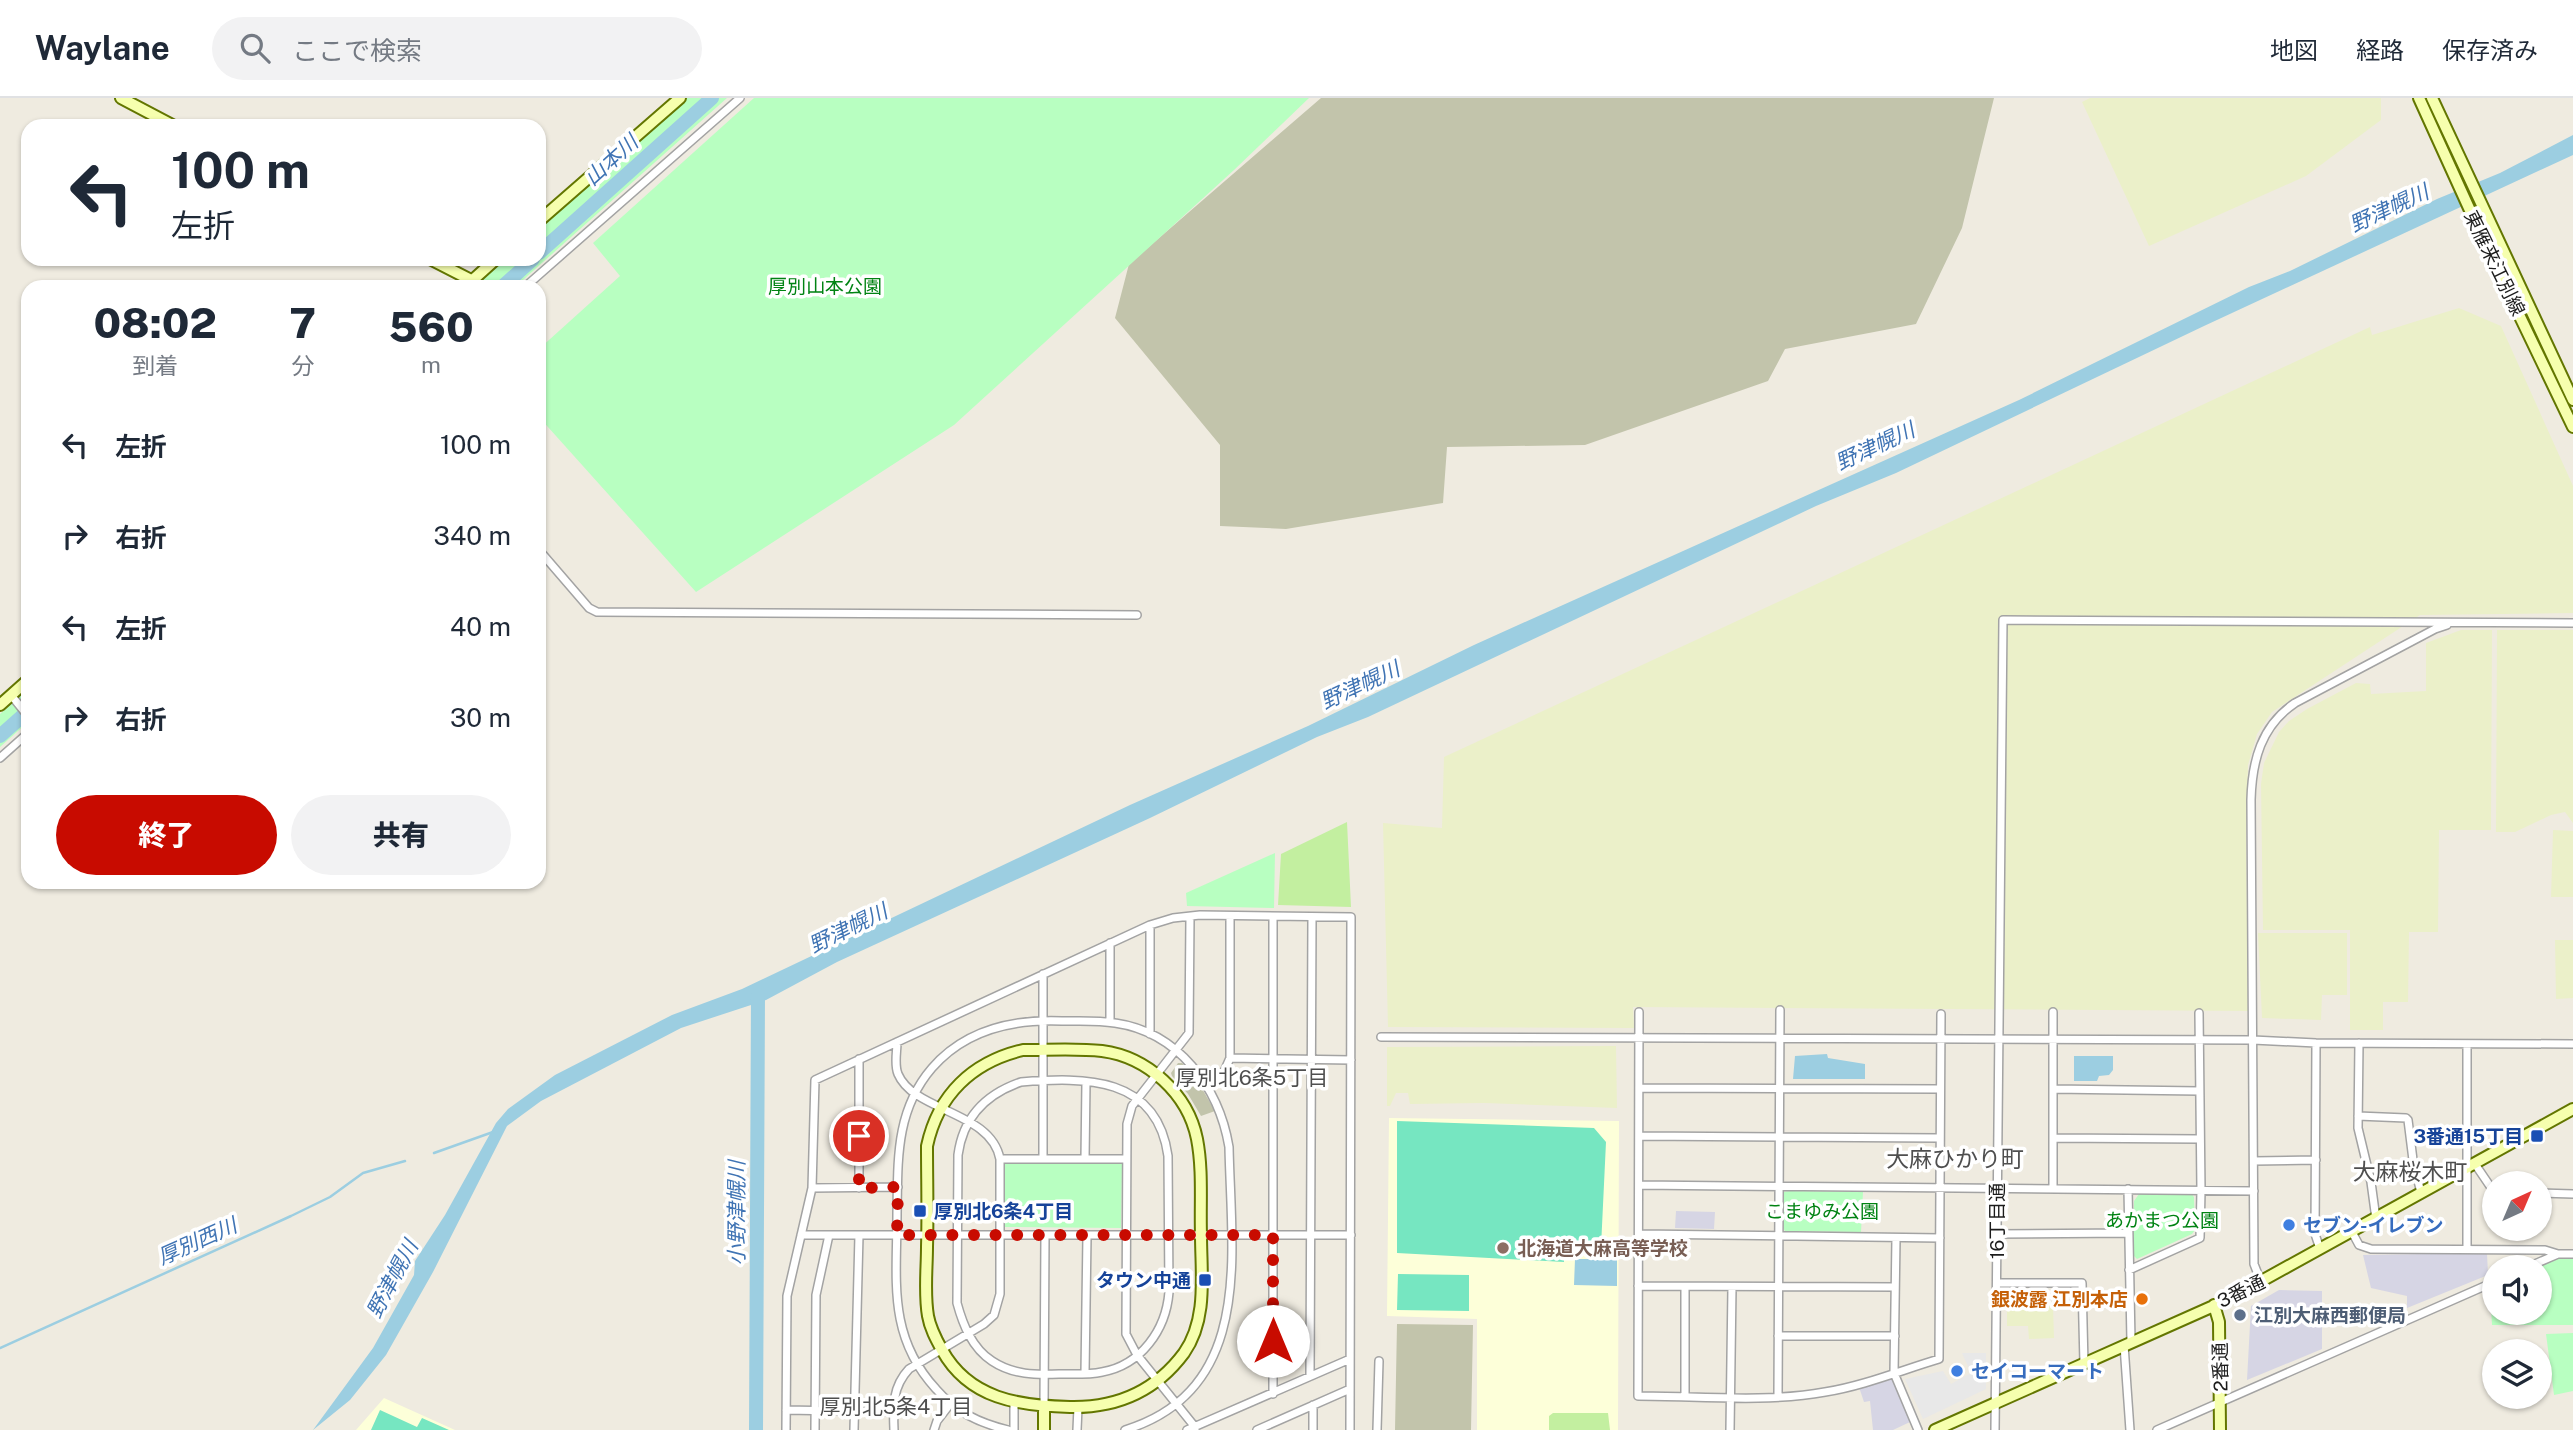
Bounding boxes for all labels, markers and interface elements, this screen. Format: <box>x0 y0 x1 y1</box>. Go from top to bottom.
search box <box>212 17 702 80</box>
text: Waylane <box>35 29 170 67</box>
icon: search <box>236 29 274 67</box>
text: ここで検索 <box>292 35 422 66</box>
text: 地図 <box>2270 36 2318 64</box>
text: 経路 <box>2356 36 2404 64</box>
text: 保存済み <box>2442 36 2538 64</box>
water label: 山本川 <box>579 128 644 190</box>
text: 100 m <box>171 141 310 199</box>
icon: left <box>56 147 147 238</box>
water label: 野津幌川 <box>2346 178 2434 237</box>
text: 左折 <box>171 207 235 244</box>
street label: 東雁来江別線 <box>2460 207 2530 319</box>
park label: 厚別山本公園 <box>768 275 882 297</box>
text: 08:02 <box>93 298 217 347</box>
text: 7 <box>289 298 316 347</box>
text: 560 <box>389 302 474 351</box>
text: m <box>421 351 441 378</box>
text: 到着 <box>132 352 178 379</box>
text: 分 <box>291 352 314 379</box>
water label: 野津幌川 <box>1832 416 1920 475</box>
icon: left <box>56 426 94 464</box>
text: 100 m <box>440 429 511 460</box>
text: 左折 <box>115 431 167 462</box>
icon: right <box>56 517 94 555</box>
text: 340 m <box>434 520 511 551</box>
text: 右折 <box>115 522 167 553</box>
icon: left <box>56 608 94 646</box>
text: 40 m <box>450 611 511 642</box>
text: 左折 <box>115 613 167 644</box>
water label: 野津幌川 <box>1317 655 1405 714</box>
icon: right <box>56 699 94 737</box>
text: 30 m <box>450 702 511 733</box>
text: 右折 <box>115 704 167 735</box>
button: 終了 <box>56 795 277 875</box>
button: 共有 <box>291 795 511 875</box>
water label: 野津幌川 <box>805 897 893 958</box>
district label: 厚別北6条5丁目 <box>1176 1065 1328 1090</box>
pin <box>829 1106 889 1166</box>
icon: arrive <box>840 1117 878 1155</box>
place label: 3番通15丁目 <box>2413 1125 2523 1147</box>
marker: 3番通15丁目 <box>2529 1128 2545 1144</box>
district label: 大麻ひかり町 <box>1886 1145 2024 1172</box>
district label: 大麻桜木町 <box>2353 1158 2468 1185</box>
water label: 小野津幌川 <box>724 1159 749 1266</box>
north arrow <box>2482 1171 2552 1241</box>
map controls <box>2482 1171 2552 1409</box>
street label: 16丁目通 <box>1986 1183 2008 1259</box>
place label: 厚別北6条4丁目 <box>934 1200 1073 1222</box>
park label: こまゆみ公園 <box>1765 1200 1879 1222</box>
marker: 厚別北6条4丁目 <box>912 1203 928 1219</box>
park label: あかまつ公園 <box>2105 1209 2219 1231</box>
water label: 厚別西川 <box>154 1212 242 1270</box>
place label: セブン-イレブン <box>2303 1214 2443 1236</box>
marker: セブン-イレブン <box>2281 1217 2297 1233</box>
water label: 野津幌川 <box>361 1234 424 1322</box>
place label: 北海道大麻高等学校 <box>1517 1237 1688 1259</box>
marker: 北海道大麻高等学校 <box>1495 1240 1511 1256</box>
button: sound <box>2482 1255 2552 1325</box>
place label: タウン中通 <box>1096 1269 1191 1291</box>
street label: 3番通 <box>2214 1270 2268 1312</box>
marker: タウン中通 <box>1197 1272 1213 1288</box>
place label: 銀波露 江別本店 <box>1991 1288 2128 1310</box>
marker: 銀波露 江別本店 <box>2134 1291 2150 1307</box>
position arrow <box>1236 1304 1310 1378</box>
place label: 江別大麻西郵便局 <box>2254 1304 2406 1326</box>
marker: 江別大麻西郵便局 <box>2232 1307 2248 1323</box>
button: layers <box>2482 1339 2552 1409</box>
street label: 2番通 <box>2209 1342 2231 1392</box>
place label: セイコーマート <box>1971 1360 2104 1382</box>
marker: セイコーマート <box>1949 1363 1965 1379</box>
district label: 厚別北5条4丁目 <box>820 1394 972 1419</box>

